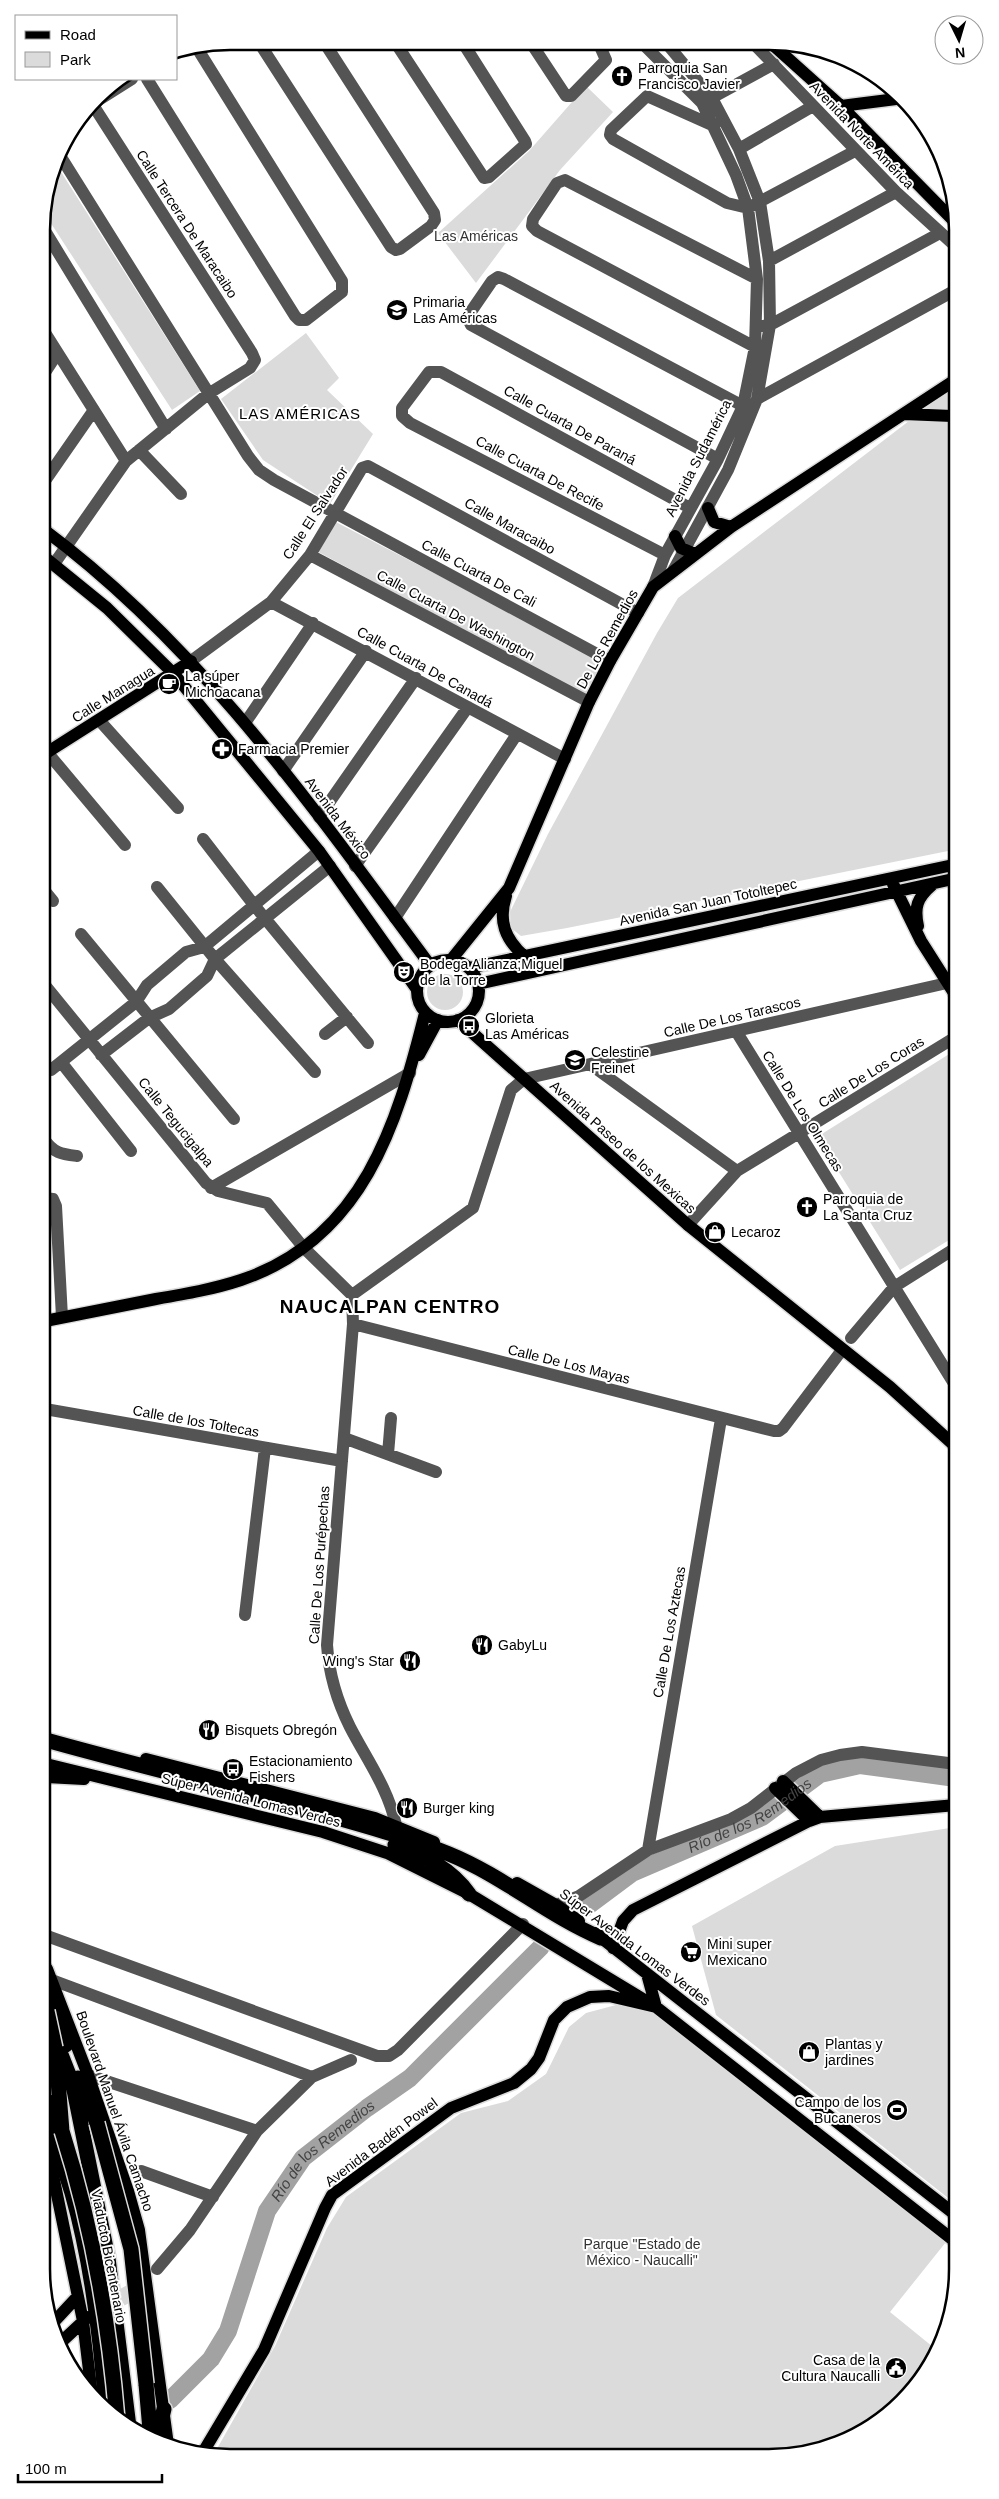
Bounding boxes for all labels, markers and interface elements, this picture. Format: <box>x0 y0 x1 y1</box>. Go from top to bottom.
legend <box>15 15 178 80</box>
north arrow <box>934 15 984 65</box>
text: Road <box>60 26 96 43</box>
text: N <box>954 45 966 61</box>
text: Park <box>60 51 91 68</box>
place label: Parroquia San Francisco Javier <box>638 60 740 92</box>
church icon: Parroquia San Francisco Javier <box>610 64 634 88</box>
street label: Avenida Norte América <box>807 78 918 192</box>
street label: Calle Tercera De Maracaibo <box>133 147 241 301</box>
park label: Las Américas <box>434 228 518 244</box>
place label: Primaria Las Américas <box>413 294 497 326</box>
school or university icon: Primaria Las Américas <box>385 298 409 322</box>
street label: Calle Cuarta De Paraná <box>501 382 639 468</box>
street label: Avenida Sudamérica <box>662 397 734 519</box>
district label: LAS AMÉRICAS <box>239 405 361 422</box>
street label: Calle Cuarta De Recife <box>473 432 607 514</box>
street label: Calle El Salvador <box>279 463 351 562</box>
street label: Calle Maracaibo <box>462 494 558 558</box>
street label: Calle Cuarta De Cali <box>419 536 539 610</box>
street label: Calle Cuarta De Washington <box>374 566 538 664</box>
street label: De Los Remedios <box>573 586 641 692</box>
street label: Calle Cuarta De Canadá <box>354 623 496 711</box>
street label: Calle Managua <box>69 662 157 726</box>
place label: La súper Michoacana <box>185 668 261 700</box>
cafe icon: La súper Michoacana <box>157 672 181 696</box>
pharmacy icon: Farmacia Premier <box>210 737 234 761</box>
place label: Farmacia Premier <box>238 741 350 757</box>
street label: Avenida México <box>302 774 374 862</box>
street label: Avenida San Juan Totoltepec <box>618 875 798 929</box>
place label: Bodega Alianza;Miguel de la Torre <box>420 956 562 988</box>
theatre icon: Bodega Alianza;Miguel de la Torre <box>392 960 416 984</box>
street label: Calle De Los Tarascos <box>662 993 802 1041</box>
place label: Glorieta Las Américas <box>485 1010 569 1042</box>
bus stop icon: Glorieta Las Américas <box>457 1014 481 1038</box>
street label: Calle De Los Coras <box>815 1033 927 1111</box>
place label: Celestine Freinet <box>591 1044 650 1076</box>
school or university icon: Celestine Freinet <box>563 1048 587 1072</box>
street label: Calle De Los Olmecas <box>759 1048 847 1174</box>
street label: Calle Tegucigalpa <box>135 1074 217 1170</box>
street label: Avenida Paseo de los Mexicas <box>547 1077 699 1217</box>
place label: Parroquia de La Santa Cruz <box>823 1191 913 1223</box>
church icon: Parroquia de La Santa Cruz <box>795 1195 819 1219</box>
shop icon: Lecaroz <box>703 1220 727 1244</box>
place label: Lecaroz <box>731 1224 781 1240</box>
district label: NAUCALPAN CENTRO <box>280 1296 500 1317</box>
street label: Calle De Los Mayas <box>506 1341 632 1387</box>
street label: Calle de los Toltecas <box>132 1402 260 1440</box>
street label: Calle De Los Purépechas <box>305 1485 333 1645</box>
street label: Calle De Los Aztecas <box>650 1565 688 1699</box>
restaurant icon: GabyLu <box>470 1633 494 1657</box>
place label: GabyLu <box>498 1637 547 1653</box>
restaurant icon: Wing's Star <box>398 1649 422 1673</box>
place label: Wing's Star <box>323 1653 394 1669</box>
restaurant icon: Bisquets Obregón <box>197 1718 221 1742</box>
place label: Bisquets Obregón <box>225 1722 337 1738</box>
place label: Estacionamiento Fishers <box>249 1753 353 1785</box>
bus stop icon: Estacionamiento Fishers <box>221 1757 245 1781</box>
street label: Súper Avenida Lomas Verdes <box>160 1770 342 1830</box>
water label: Río de los Remedios <box>685 1774 815 1856</box>
restaurant icon: Burger king <box>395 1796 419 1820</box>
place label: Burger king <box>423 1800 495 1816</box>
street label: Súper Avenida Lomas Verdes <box>557 1885 713 2009</box>
place label: Mini super Mexicano <box>707 1936 772 1968</box>
supermarket icon: Mini super Mexicano <box>679 1940 703 1964</box>
street label: Boulevard Manuel Ávila Camacho <box>73 2009 157 2214</box>
place label: Plantas y jardines <box>824 2036 883 2068</box>
shop icon: Plantas y jardines <box>797 2040 821 2064</box>
street label: Avenida Badén Powel <box>322 2094 440 2190</box>
place label: Campo de los Bucaneros <box>795 2094 881 2126</box>
water label: Río de los Remedios <box>267 2096 378 2204</box>
sports icon: Campo de los Bucaneros <box>885 2098 909 2122</box>
street label: Viaducto Bicentenario <box>88 2188 130 2324</box>
park label: Parque "Estado de México - Naucalli" <box>583 2236 701 2268</box>
place label: Casa de la Cultura Naucalli <box>781 2352 880 2384</box>
public building icon: Casa de la Cultura Naucalli <box>884 2356 908 2380</box>
scale bar <box>18 2452 161 2484</box>
text: 100 m <box>25 2460 67 2477</box>

